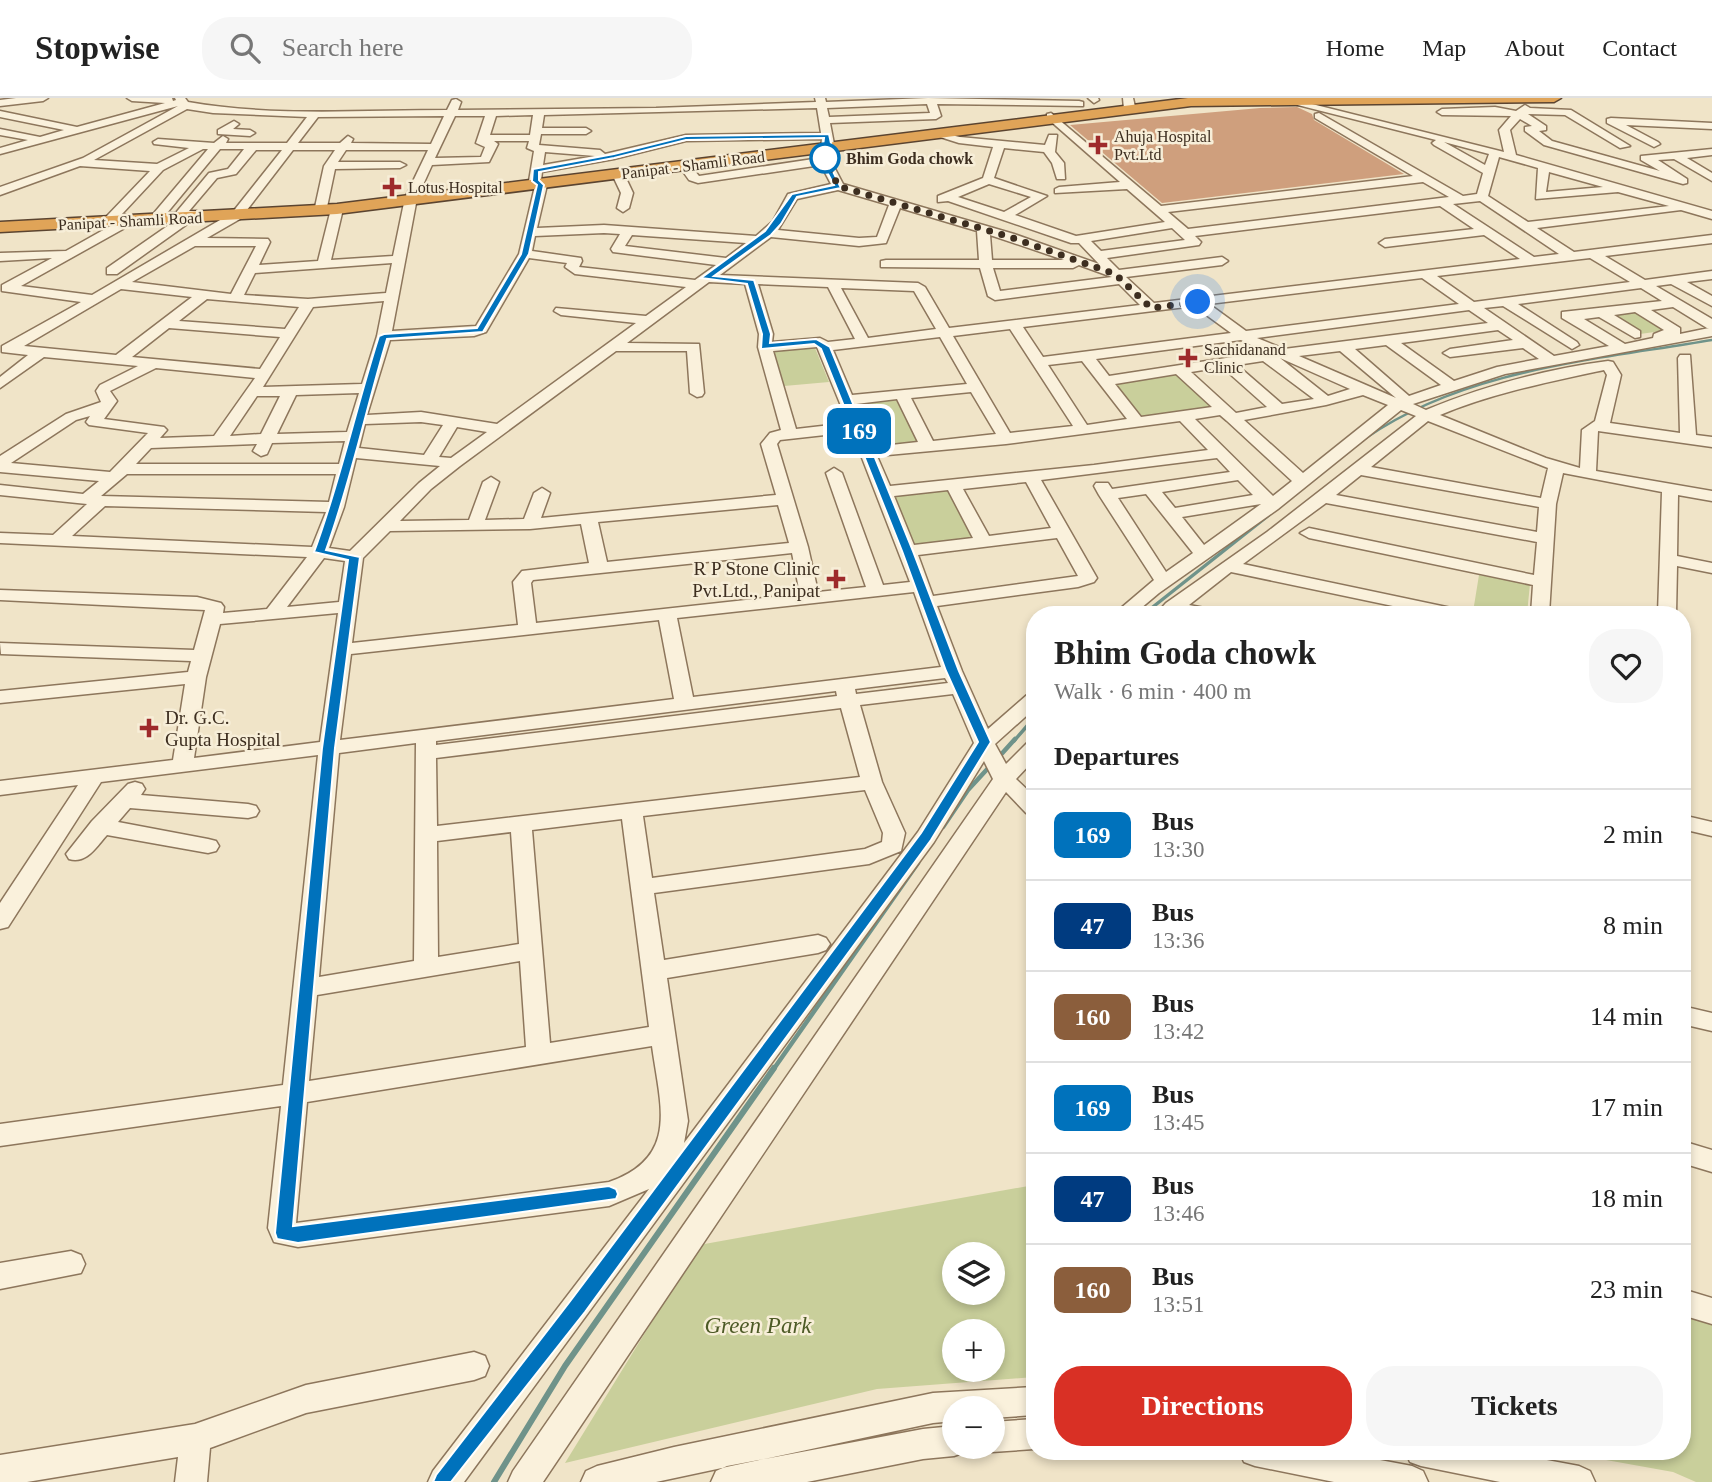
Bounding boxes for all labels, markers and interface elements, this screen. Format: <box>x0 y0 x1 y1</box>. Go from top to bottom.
search box <box>202 17 692 80</box>
icon: search <box>226 29 264 67</box>
text: Stopwise <box>35 30 160 66</box>
text: Search here <box>282 33 404 62</box>
text: Home <box>1326 35 1384 61</box>
text: Map <box>1422 35 1466 61</box>
text: About <box>1504 35 1564 61</box>
text: Contact <box>1602 35 1677 61</box>
place label: Ahuja Hospital Pvt.Ltd <box>1114 128 1212 163</box>
marker: Ahuja Hospital Pvt.Ltd <box>1088 135 1108 155</box>
marker: Bhim Goda chowk <box>810 143 840 173</box>
street label: Panipat - Shamli Road <box>620 148 766 183</box>
place label: Bhim Goda chowk <box>846 150 973 167</box>
marker: Lotus Hospital <box>382 177 402 197</box>
place label: Lotus Hospital <box>408 179 503 197</box>
street label: Panipat - Shamli Road <box>57 209 203 234</box>
your location <box>1180 284 1215 319</box>
place label: Sachidanand Clinic <box>1204 341 1286 376</box>
marker: Sachidanand Clinic <box>1178 348 1198 368</box>
line badge: 169 <box>819 408 899 454</box>
text: 169 <box>841 418 877 444</box>
place label: R P Stone Clinic Pvt.Ltd., Panipat <box>692 558 821 601</box>
marker: R P Stone Clinic Pvt.Ltd., Panipat <box>826 569 846 589</box>
button: heart <box>1589 629 1663 703</box>
text: Bhim Goda chowk <box>1054 635 1316 671</box>
text: Walk · 6 min · 400 m <box>1054 679 1251 704</box>
place label: Dr. G.C. Gupta Hospital <box>165 707 281 750</box>
marker: Dr. G.C. Gupta Hospital <box>139 718 159 738</box>
text: Departures <box>1054 742 1179 771</box>
text: Bus <box>1152 807 1194 836</box>
text: 2 min <box>1603 820 1663 849</box>
text: 169 <box>1075 822 1111 848</box>
text: 13:30 <box>1152 837 1204 862</box>
text: Bus <box>1152 898 1194 927</box>
text: 8 min <box>1603 911 1663 940</box>
text: 47 <box>1081 913 1105 939</box>
text: 13:36 <box>1152 928 1204 953</box>
text: Bus <box>1152 989 1194 1018</box>
text: 14 min <box>1590 1002 1663 1031</box>
text: 160 <box>1075 1004 1111 1030</box>
text: 13:42 <box>1152 1019 1204 1044</box>
text: Bus <box>1152 1080 1194 1109</box>
text: 17 min <box>1590 1093 1663 1122</box>
text: 169 <box>1075 1095 1111 1121</box>
text: 13:45 <box>1152 1110 1204 1135</box>
text: Bus <box>1152 1171 1194 1200</box>
text: 18 min <box>1590 1184 1663 1213</box>
text: 47 <box>1081 1186 1105 1212</box>
text: 13:46 <box>1152 1201 1204 1226</box>
map controls <box>942 1242 1005 1459</box>
button: layers <box>942 1242 1005 1305</box>
text: Bus <box>1152 1262 1194 1291</box>
text: 23 min <box>1590 1275 1663 1304</box>
text: 160 <box>1075 1277 1111 1303</box>
text: 13:51 <box>1152 1292 1204 1317</box>
park label: Green Park <box>704 1313 812 1338</box>
button: + <box>942 1319 1005 1382</box>
button: Directions <box>1054 1366 1352 1446</box>
button: Tickets <box>1366 1366 1663 1446</box>
button: − <box>942 1396 1005 1459</box>

